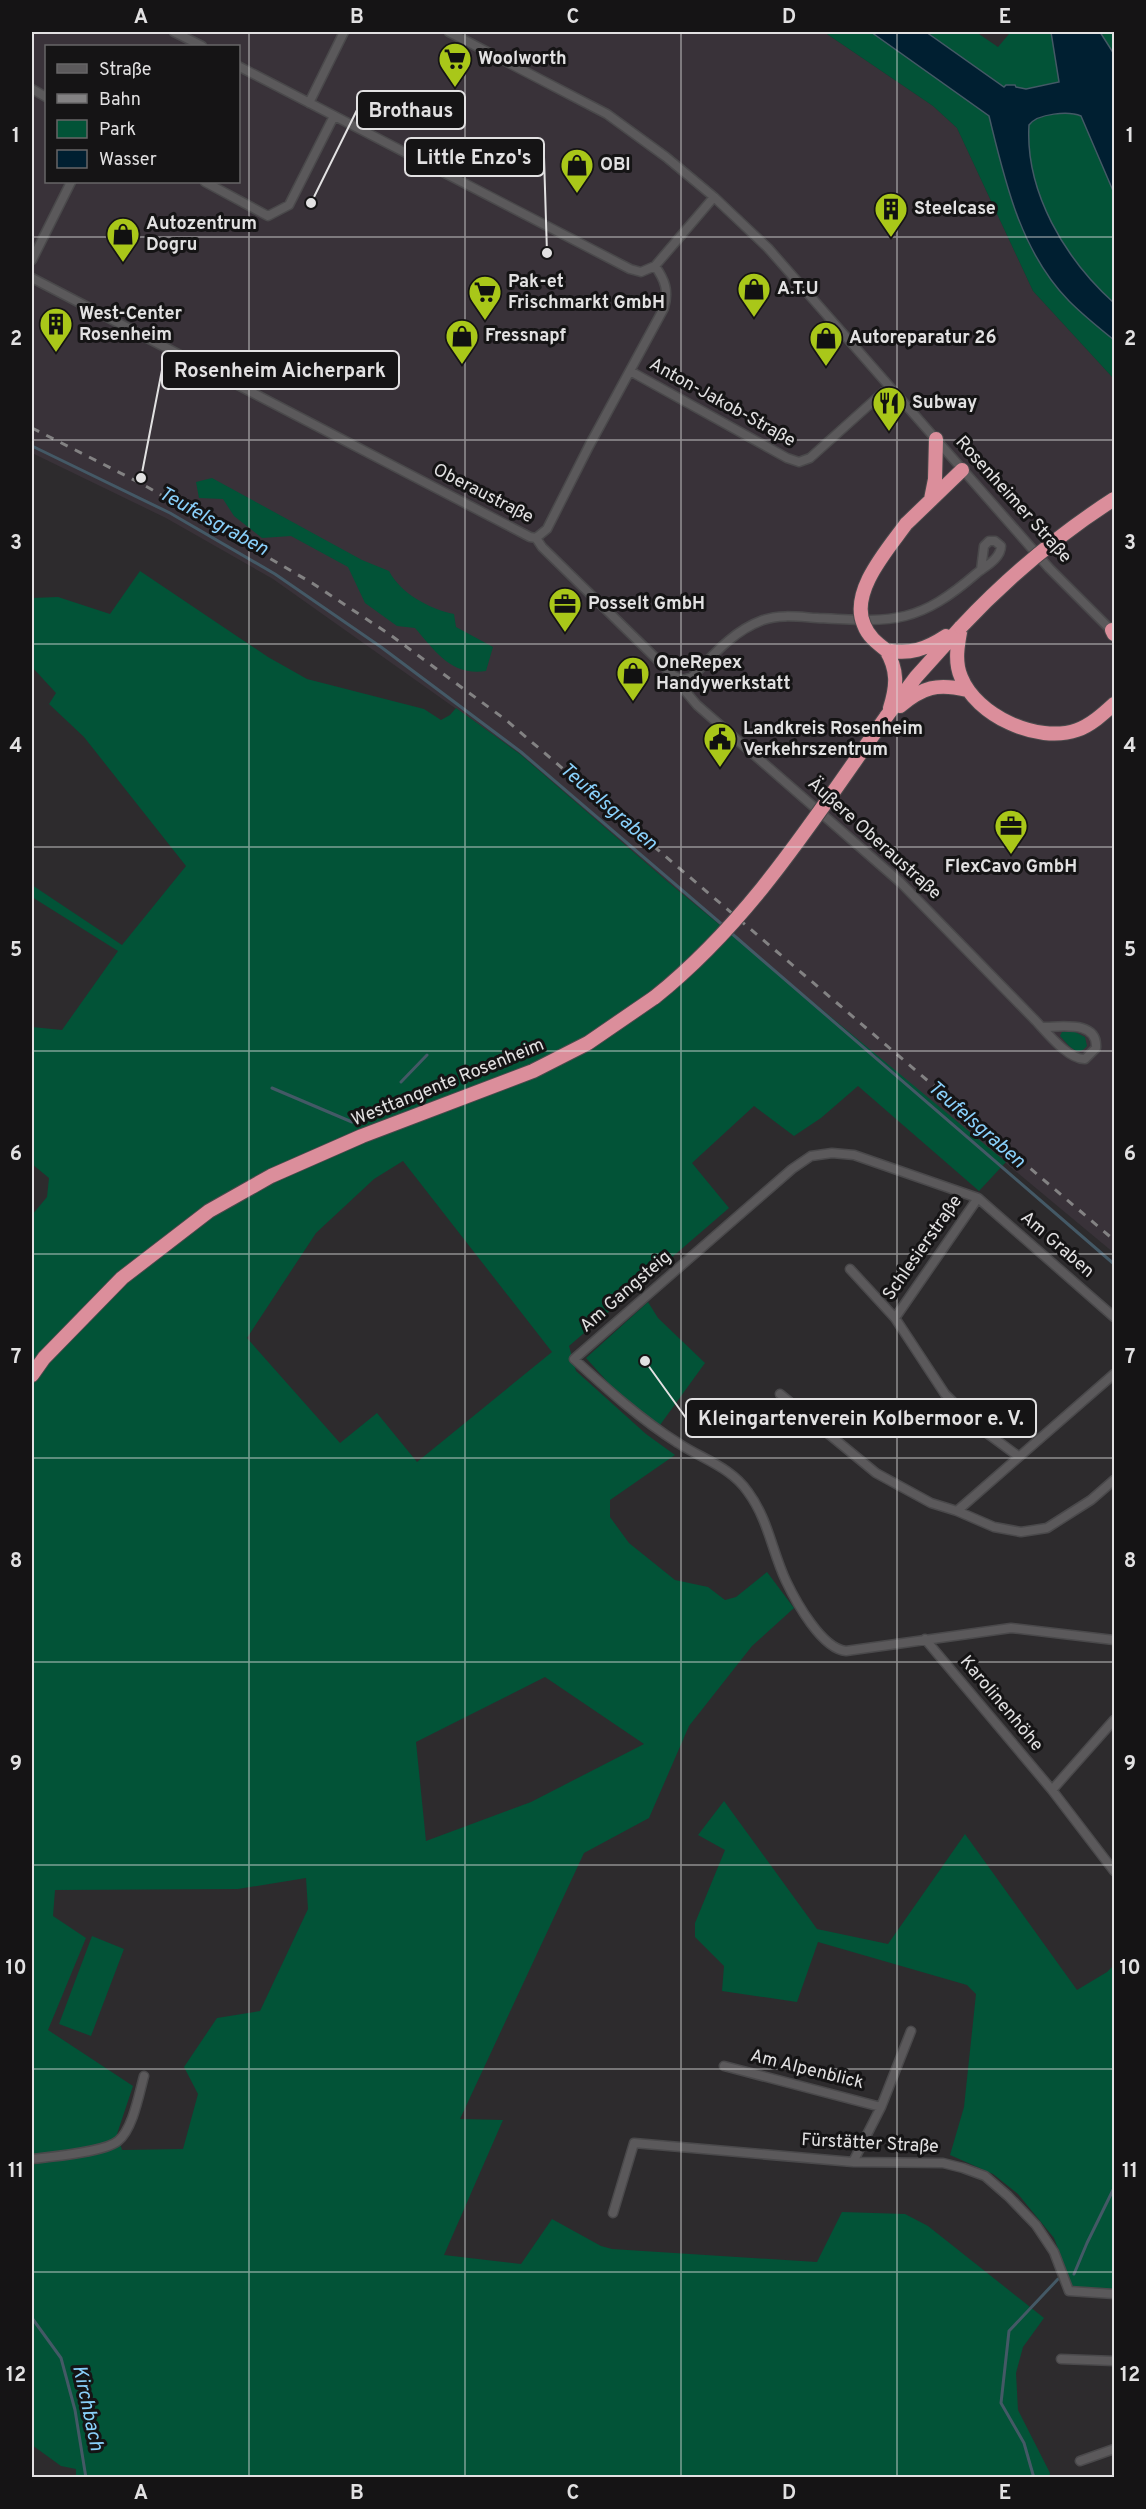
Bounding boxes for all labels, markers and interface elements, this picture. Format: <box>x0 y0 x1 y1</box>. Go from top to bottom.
text: A <box>134 5 148 31</box>
text: B <box>350 5 364 31</box>
text: C <box>567 5 579 31</box>
text: D <box>782 5 796 31</box>
text: E <box>999 5 1011 31</box>
supermarket icon: Woolworth <box>437 41 473 88</box>
legend <box>45 45 240 183</box>
place label: Woolworth <box>478 48 567 71</box>
text: Straße <box>99 59 151 82</box>
text: Bahn <box>99 89 141 112</box>
callout: Brothaus <box>357 91 465 129</box>
text: Brothaus <box>369 99 453 125</box>
text: Park <box>99 119 136 142</box>
text: 1 <box>12 124 20 150</box>
text: 1 <box>1126 124 1134 150</box>
callout: Little Enzo's <box>405 138 544 176</box>
text: Little Enzo's <box>416 146 532 172</box>
shop icon: OBI <box>559 147 595 194</box>
text: Wasser <box>99 149 157 172</box>
place label: OBI <box>600 154 631 177</box>
building icon: Steelcase <box>873 191 909 238</box>
place label: Steelcase <box>914 198 996 221</box>
place label: Autozentrum Dogru <box>146 213 257 257</box>
shop icon: Autozentrum Dogru <box>105 216 141 263</box>
place label: Pak-et Frischmarkt GmbH <box>508 271 665 315</box>
shop icon: A.T.U <box>736 271 772 318</box>
supermarket icon: Pak-et Frischmarkt GmbH <box>467 274 503 321</box>
place label: A.T.U <box>777 278 819 301</box>
place label: West-Center Rosenheim <box>79 303 183 347</box>
building icon: West-Center Rosenheim <box>38 306 74 353</box>
shop icon: Fressnapf <box>444 318 480 365</box>
shop icon: Autoreparatur 26 <box>808 320 844 367</box>
place label: Fressnapf <box>485 325 567 348</box>
text: 2 <box>10 327 22 353</box>
place label: Autoreparatur 26 <box>849 327 996 350</box>
text: 2 <box>1124 327 1136 353</box>
callout: Rosenheim Aicherpark <box>162 351 399 389</box>
street label: Anton-Jakob-Straße <box>645 353 799 453</box>
text: Rosenheim Aicherpark <box>174 359 386 385</box>
restaurant icon: Subway <box>871 385 907 432</box>
place label: Subway <box>912 392 977 415</box>
street label: Rosenheimer Straße <box>950 432 1076 568</box>
street label: Oberaustraße <box>429 459 537 529</box>
water label: Teufelsgraben <box>154 481 273 563</box>
text: 3 <box>10 531 22 557</box>
text: 3 <box>1124 531 1136 557</box>
office icon: Posselt GmbH <box>547 586 583 633</box>
place label: Posselt GmbH <box>588 593 705 616</box>
place label: OneRepex Handywerkstatt <box>656 652 791 696</box>
shop icon: OneRepex Handywerkstatt <box>615 655 651 702</box>
place label: Landkreis Rosenheim Verkehrszentrum <box>743 718 923 762</box>
public building icon: Landkreis Rosenheim Verkehrszentrum <box>702 721 738 768</box>
text: 4 <box>10 734 22 760</box>
text: 4 <box>1124 734 1136 760</box>
water label: Teufelsgraben <box>554 757 662 857</box>
street label: Äußere Oberaustraße <box>802 771 947 905</box>
office icon: FlexCavo GmbH <box>993 808 1029 855</box>
place label: FlexCavo GmbH <box>945 856 1077 879</box>
text: 5 <box>10 938 22 964</box>
text: 5 <box>1124 938 1136 964</box>
street label: Westtangente Rosenheim <box>348 1034 548 1132</box>
water label: Teufelsgraben <box>922 1075 1030 1175</box>
text: 6 <box>10 1142 22 1168</box>
text: 6 <box>1124 1142 1136 1168</box>
street label: Schlesierstraße <box>878 1191 968 1305</box>
street label: Am Graben <box>1015 1207 1099 1283</box>
street label: Am Gangsteig <box>576 1246 676 1338</box>
text: 7 <box>11 1345 21 1371</box>
text: 7 <box>1125 1345 1135 1371</box>
callout: Kleingartenverein Kolbermoor e. V. <box>686 1399 1036 1437</box>
text: Kleingartenverein Kolbermoor e. V. <box>698 1407 1024 1433</box>
text: 8 <box>10 1549 22 1575</box>
text: 8 <box>1124 1549 1136 1575</box>
street label: Karolinenhöhe <box>954 1651 1048 1757</box>
text: 9 <box>10 1752 22 1778</box>
text: 9 <box>1124 1752 1136 1778</box>
text: 10 <box>5 1956 27 1982</box>
text: 10 <box>1119 1956 1141 1982</box>
street label: Am Alpenblick <box>748 2045 866 2095</box>
street label: Fürstätter Straße <box>801 2129 939 2159</box>
text: 11 <box>8 2159 24 2185</box>
text: 11 <box>1122 2159 1138 2185</box>
text: 12 <box>6 2363 26 2389</box>
water label: Kirchbach <box>65 2363 109 2453</box>
text: 12 <box>1120 2363 1140 2389</box>
text: A <box>134 2481 148 2507</box>
text: B <box>350 2481 364 2507</box>
text: C <box>567 2481 579 2507</box>
text: D <box>782 2481 796 2507</box>
text: E <box>999 2481 1011 2507</box>

